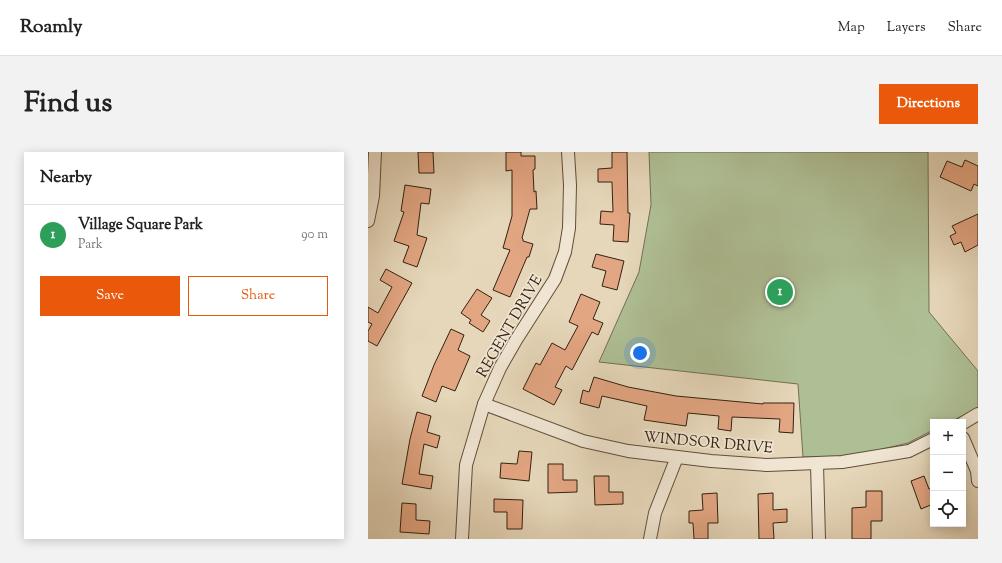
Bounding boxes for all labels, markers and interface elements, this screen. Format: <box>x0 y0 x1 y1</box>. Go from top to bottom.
text: Roamly <box>20 14 83 41</box>
text: Map <box>838 18 865 38</box>
text: Layers <box>887 18 925 38</box>
text: Share <box>947 18 982 38</box>
text: Find us <box>24 84 112 124</box>
button: Directions <box>879 84 978 124</box>
text: Nearby <box>40 166 92 190</box>
text: Village Square Park <box>78 215 203 236</box>
text: 1 <box>51 226 55 244</box>
text: 90 m <box>301 226 328 244</box>
text: Park <box>78 236 103 254</box>
street label: REGENT DRIVE <box>472 271 548 382</box>
button: Save <box>40 276 180 316</box>
button: Share <box>188 276 328 316</box>
pin: 1 <box>767 277 793 307</box>
your location <box>630 343 650 363</box>
map controls <box>930 419 966 527</box>
button: + <box>930 419 966 455</box>
street label: WINDSOR DRIVE <box>642 427 773 460</box>
button: − <box>930 455 966 491</box>
button: locate <box>930 491 966 527</box>

